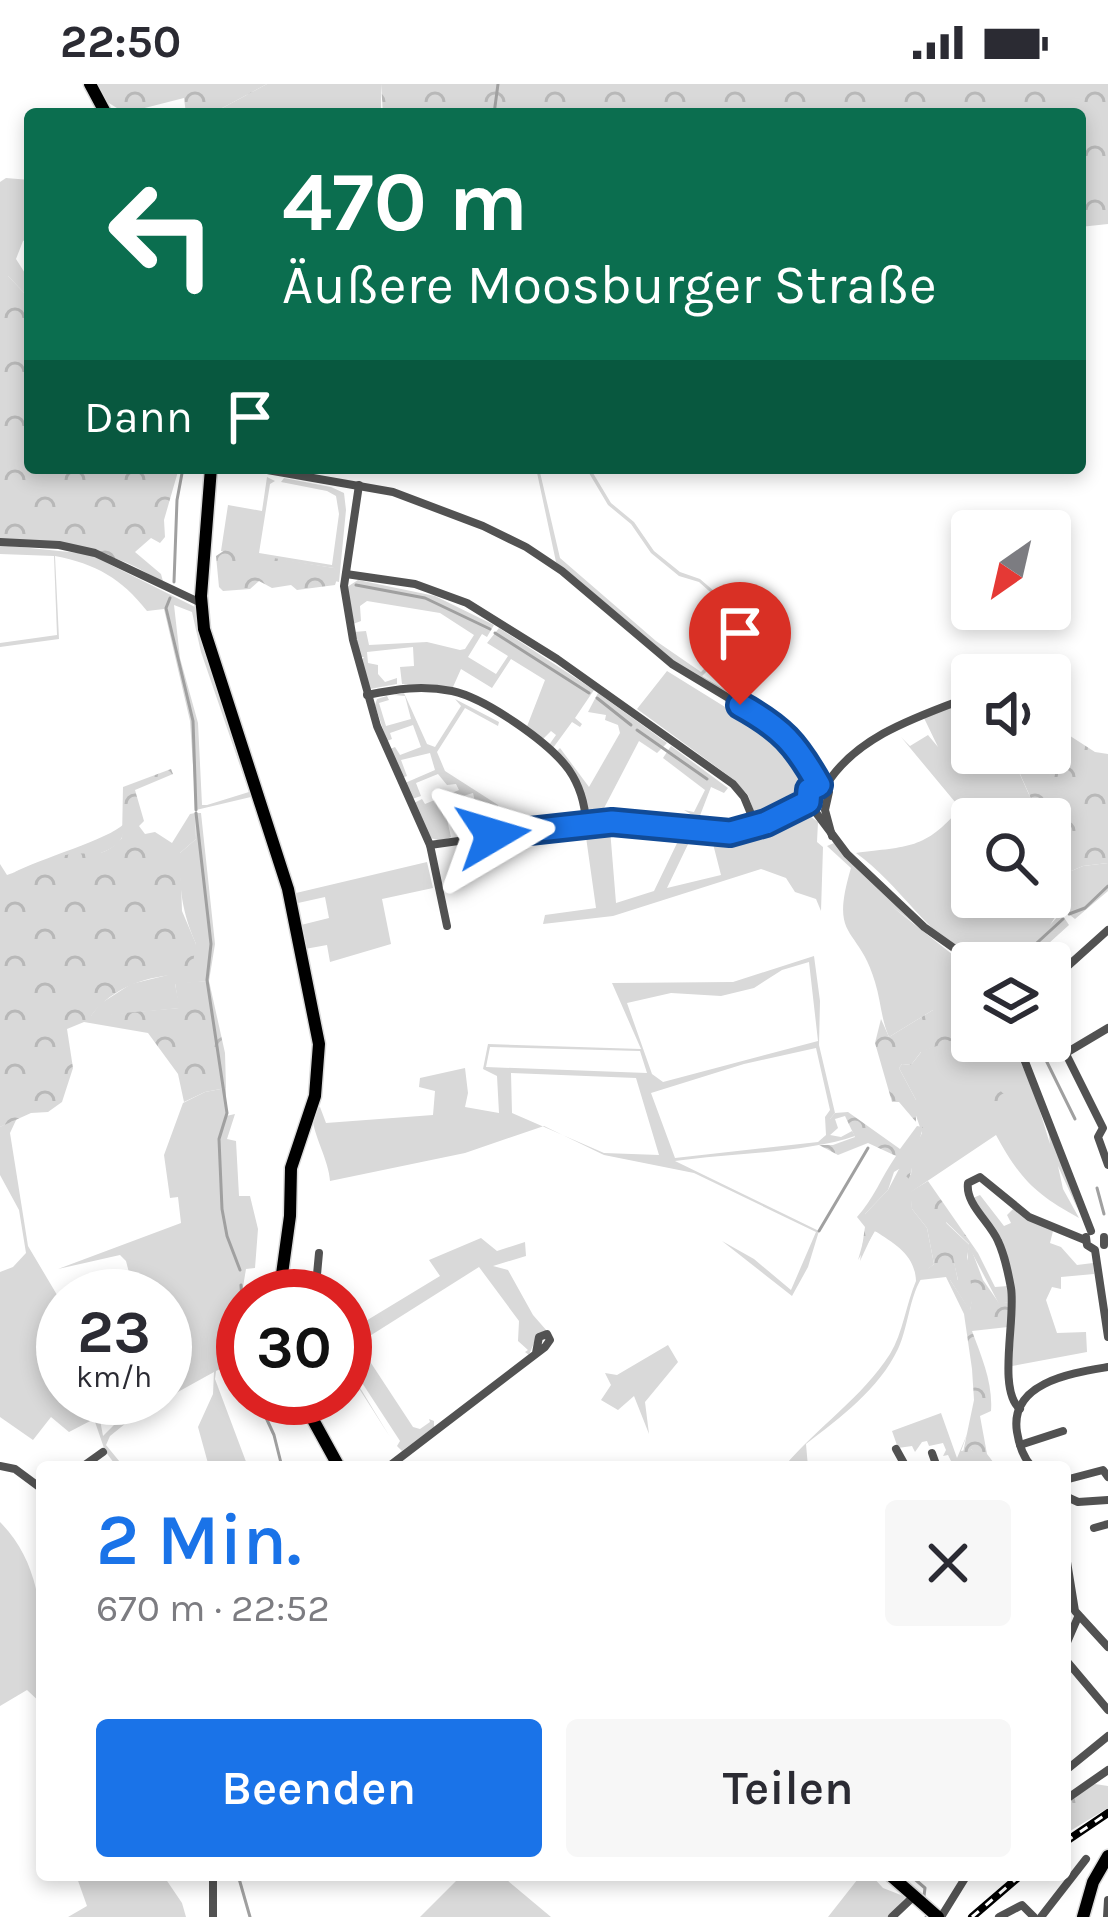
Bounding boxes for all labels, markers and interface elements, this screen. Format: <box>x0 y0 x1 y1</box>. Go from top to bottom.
text: 22:50 <box>60 16 181 68</box>
text: 470 m <box>282 153 528 251</box>
icon: left <box>84 156 240 312</box>
text: Äußere Moosburger Straße <box>282 253 937 317</box>
icon: arrive <box>217 384 283 450</box>
text: Dann <box>84 391 193 443</box>
north arrow <box>951 510 1071 630</box>
map controls <box>951 510 1071 1062</box>
pin <box>689 582 791 705</box>
icon: arrive <box>707 600 773 666</box>
button: sound <box>951 654 1071 774</box>
position arrow <box>430 772 556 898</box>
button: search <box>951 798 1071 918</box>
button: layers <box>951 942 1071 1062</box>
speed limit sign: 30 <box>216 1269 372 1425</box>
text: 23 <box>77 1297 151 1367</box>
text: km/h <box>76 1359 152 1395</box>
text: 2 Min. <box>96 1498 302 1582</box>
button: close <box>885 1500 1011 1626</box>
text: 670 m · 22:52 <box>96 1585 330 1631</box>
button: Beenden <box>96 1719 542 1857</box>
button: Teilen <box>566 1719 1011 1857</box>

